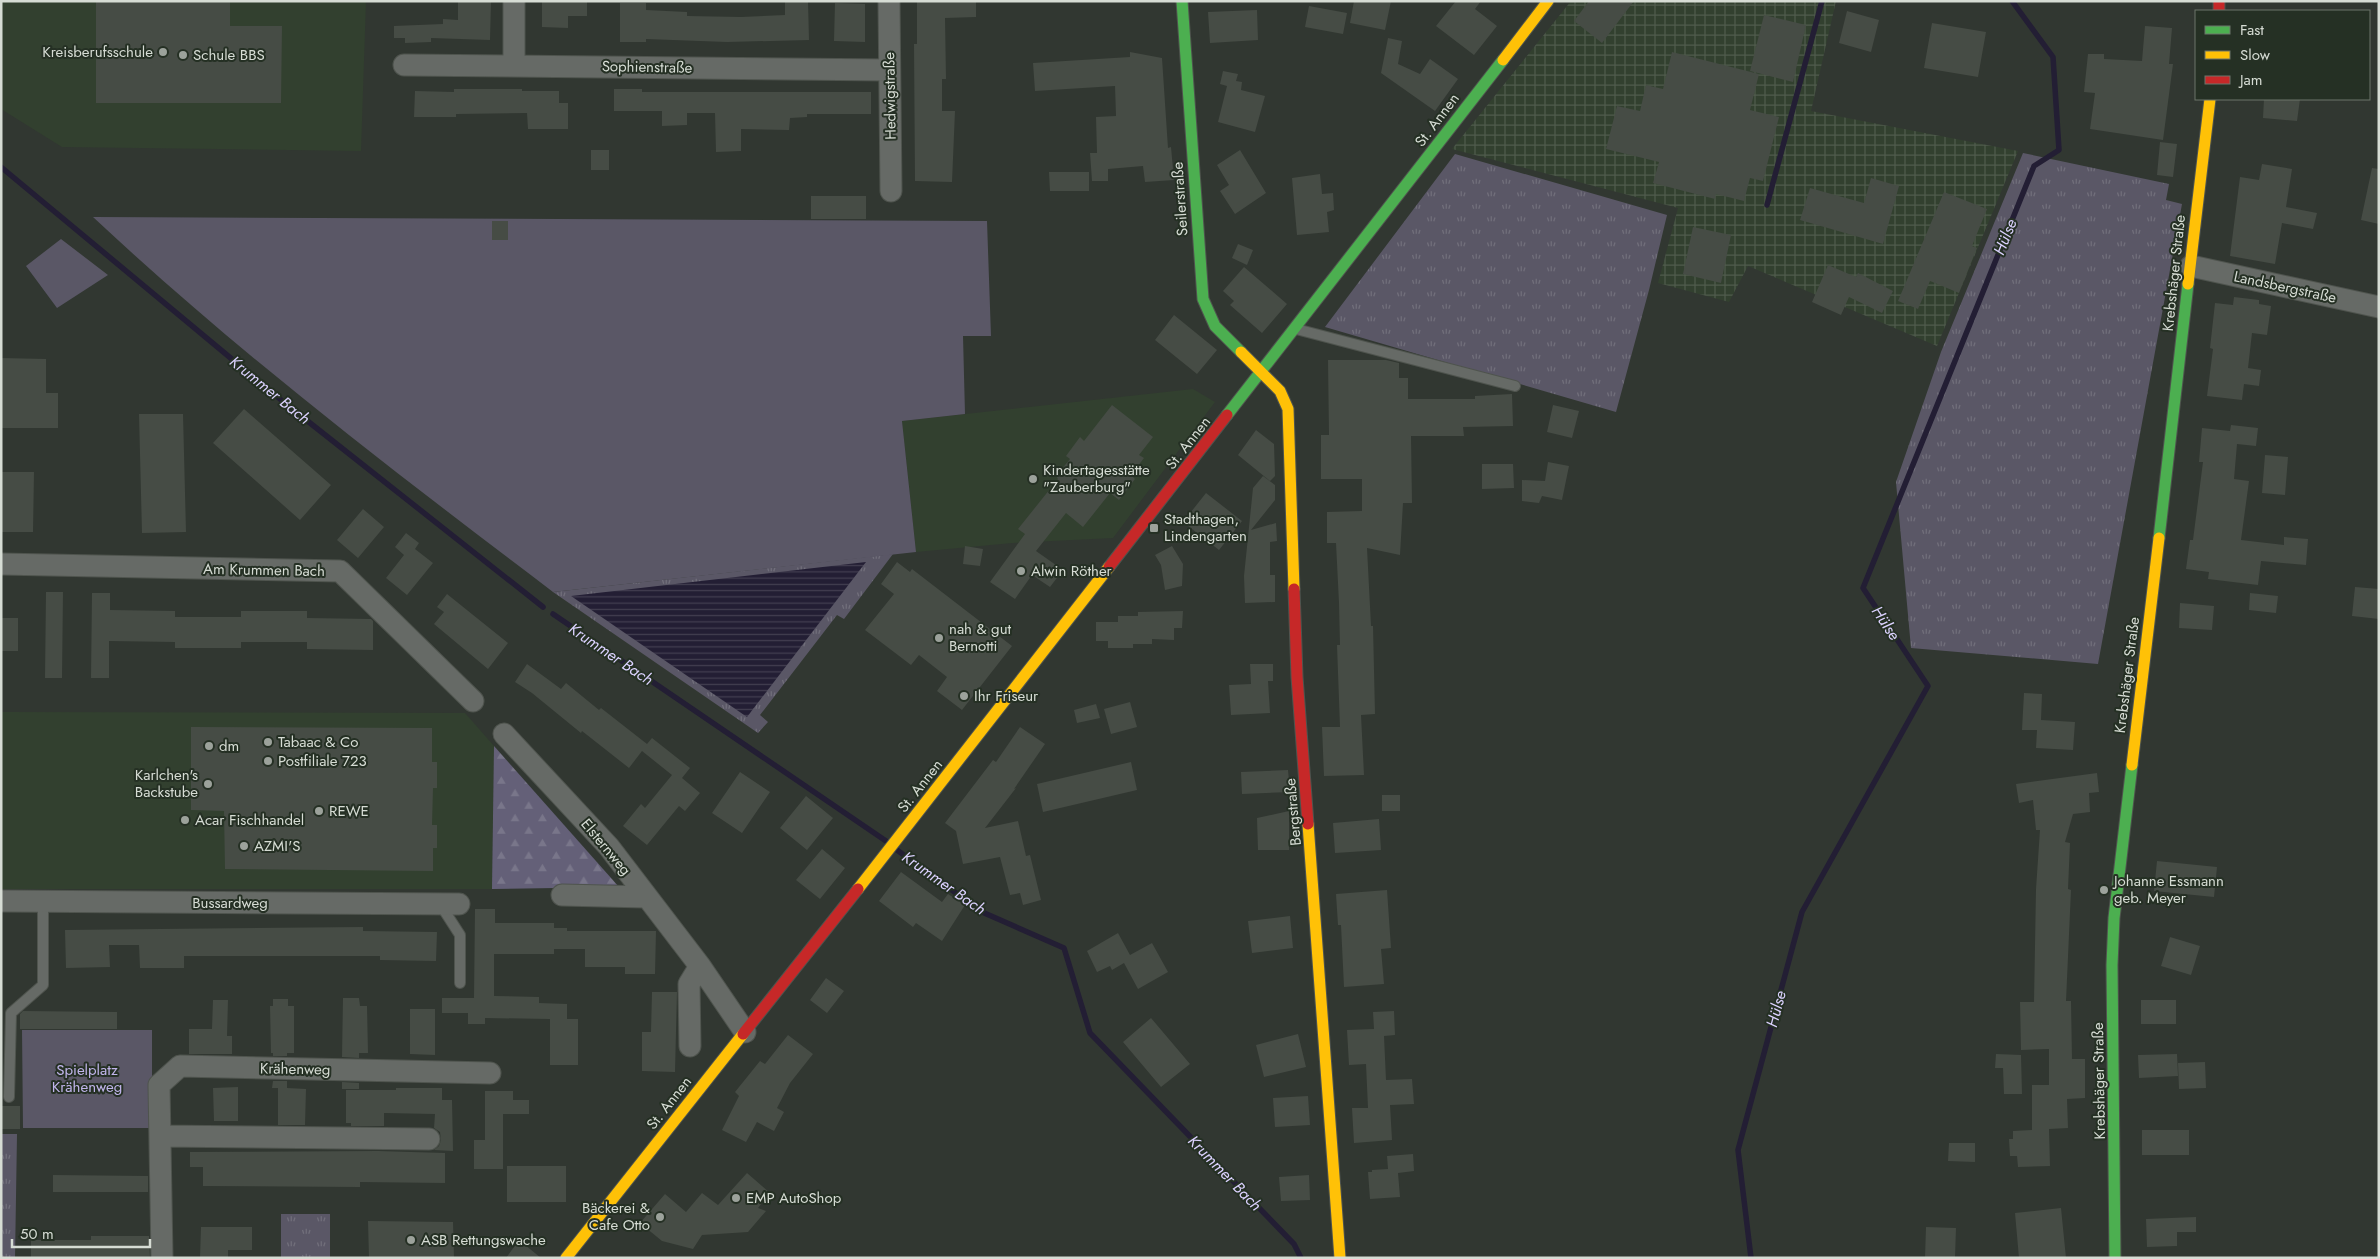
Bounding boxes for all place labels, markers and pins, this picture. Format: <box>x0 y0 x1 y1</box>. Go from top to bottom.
place label: Kreisberufsschule <box>42 41 153 63</box>
place label: Schule BBS <box>193 44 265 66</box>
marker: Kreisberufsschule <box>157 46 169 58</box>
marker: Schule BBS <box>177 49 189 61</box>
place label: Kindertagesstätte "Zauberburg" <box>1043 459 1150 498</box>
marker: Kindertagesstätte "Zauberburg" <box>1027 473 1039 485</box>
place label: Stadthagen, Lindengarten <box>1164 508 1247 547</box>
marker: Stadthagen, Lindengarten <box>1148 522 1160 534</box>
place label: Alwin Röther <box>1031 560 1113 582</box>
marker: Alwin Röther <box>1015 565 1027 577</box>
place label: nah & gut Bernotti <box>949 618 1012 657</box>
marker: nah & gut Bernotti <box>933 632 945 644</box>
place label: Ihr Friseur <box>974 685 1039 707</box>
marker: Ihr Friseur <box>958 690 970 702</box>
place label: Tabaac & Co <box>278 731 358 753</box>
place label: dm <box>219 735 239 757</box>
marker: Tabaac & Co <box>262 736 274 748</box>
marker: dm <box>203 740 215 752</box>
place label: Postfiliale 723 <box>278 750 367 772</box>
marker: Postfiliale 723 <box>262 755 274 767</box>
place label: Karlchen's Backstube <box>135 764 198 803</box>
marker: Karlchen's Backstube <box>202 778 214 790</box>
place label: REWE <box>329 800 369 822</box>
marker: REWE <box>313 805 325 817</box>
place label: Acar Fischhandel <box>195 809 304 831</box>
marker: Acar Fischhandel <box>179 814 191 826</box>
place label: AZMI'S <box>254 835 300 857</box>
marker: AZMI'S <box>238 840 250 852</box>
place label: Johanne Essmann geb. Meyer <box>2112 870 2224 909</box>
marker: Johanne Essmann geb. Meyer <box>2098 884 2110 896</box>
place label: EMP AutoShop <box>746 1187 842 1209</box>
marker: EMP AutoShop <box>730 1192 742 1204</box>
place label: Bäckerei & Cafe Otto <box>582 1197 650 1236</box>
marker: Bäckerei & Cafe Otto <box>654 1211 666 1223</box>
place label: ASB Rettungswache <box>421 1229 546 1251</box>
marker: ASB Rettungswache <box>405 1234 417 1246</box>

